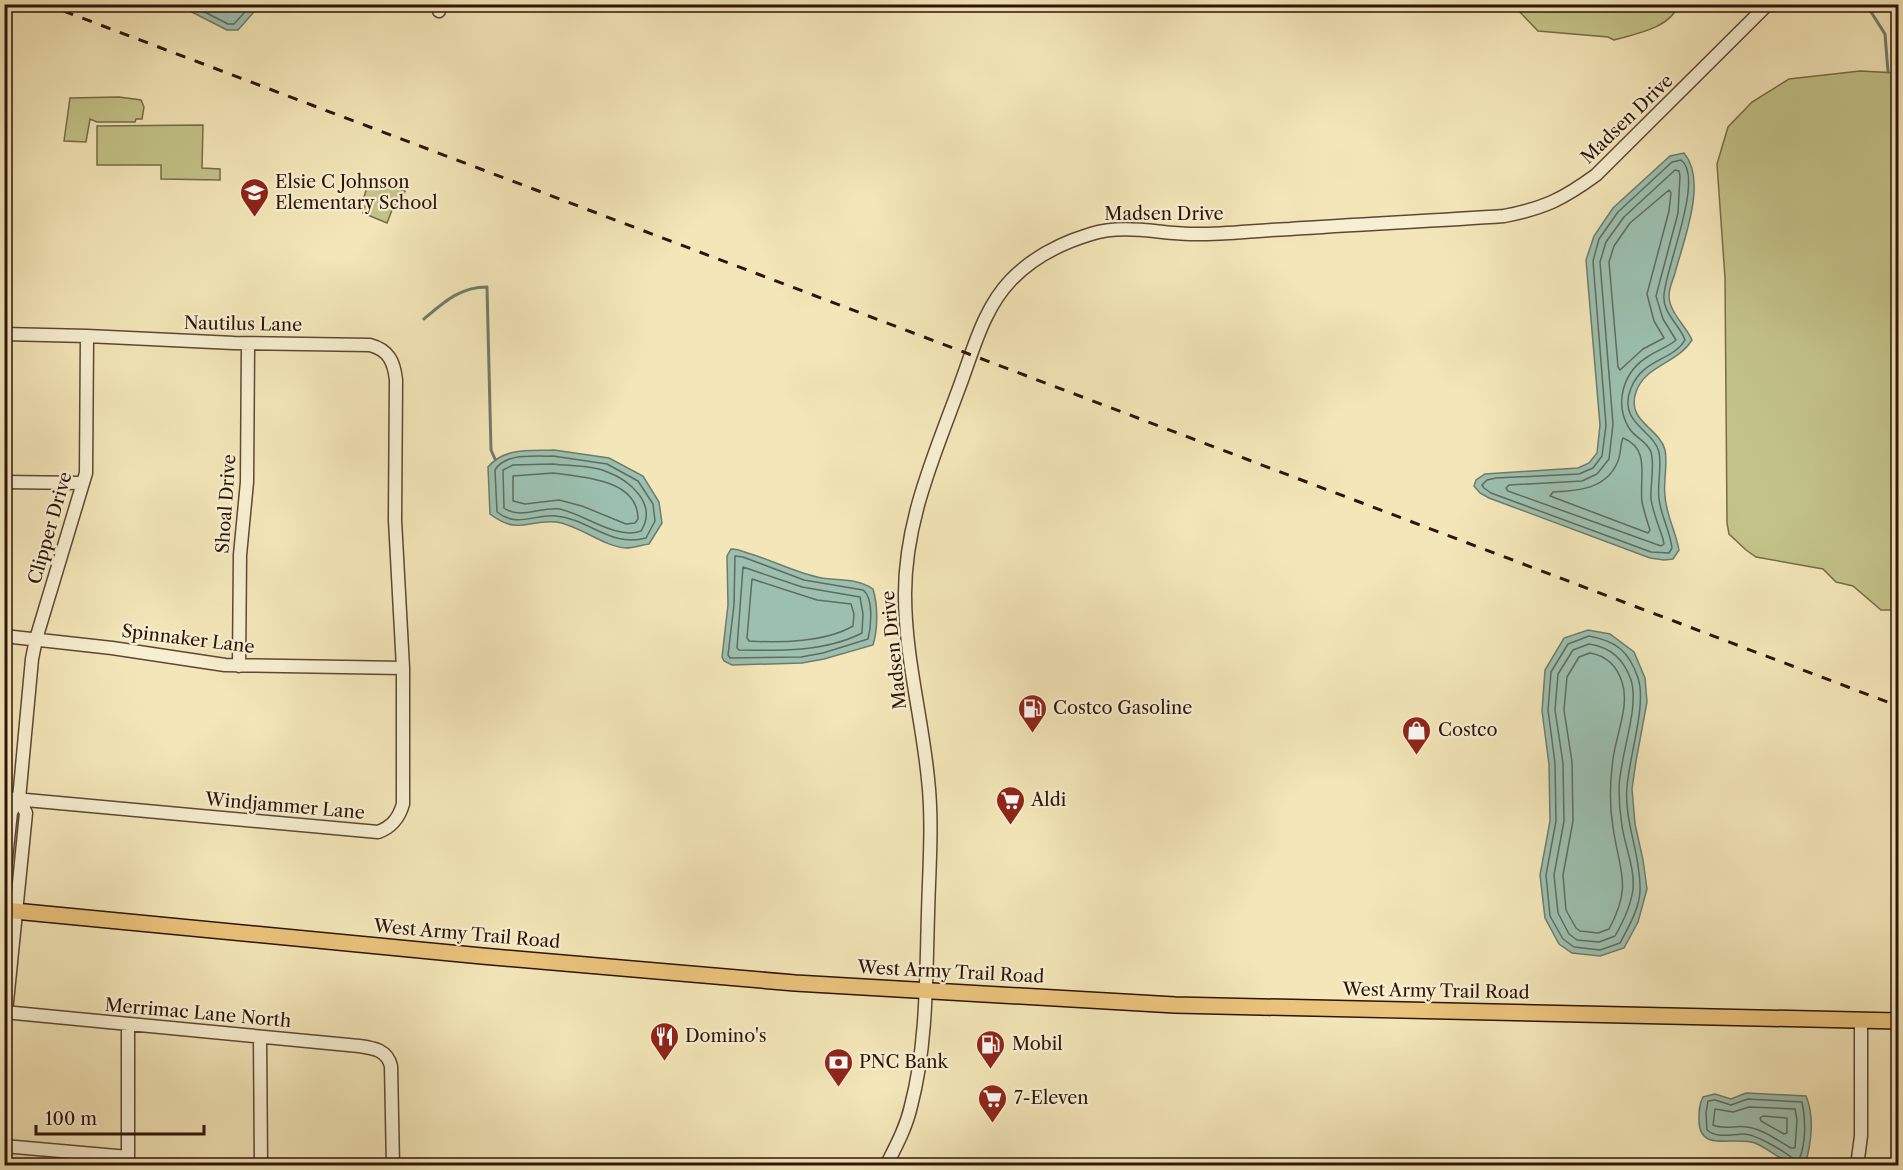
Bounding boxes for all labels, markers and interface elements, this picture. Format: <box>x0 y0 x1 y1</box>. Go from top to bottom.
street label: Madsen Drive <box>1576 70 1678 168</box>
place label: Elsie C Johnson Elementary School <box>275 171 438 214</box>
school or university icon: Elsie C Johnson Elementary School <box>238 176 270 218</box>
street label: Madsen Drive <box>1104 203 1224 225</box>
street label: Nautilus Lane <box>184 312 302 336</box>
street label: Shoal Drive <box>212 454 240 554</box>
street label: Clipper Drive <box>23 469 77 587</box>
street label: Madsen Drive <box>877 590 911 710</box>
street label: Spinnaker Lane <box>120 620 256 658</box>
fuel station icon: Costco Gasoline <box>1016 692 1048 734</box>
place label: Costco Gasoline <box>1053 697 1192 719</box>
shop icon: Costco <box>1401 714 1433 756</box>
place label: Costco <box>1438 719 1498 741</box>
supermarket icon: Aldi <box>994 784 1026 826</box>
street label: Windjammer Lane <box>203 788 366 824</box>
place label: Aldi <box>1030 789 1067 811</box>
street label: West Army Trail Road <box>372 915 561 953</box>
street label: West Army Trail Road <box>856 956 1045 988</box>
street label: West Army Trail Road <box>1341 978 1530 1004</box>
street label: Merrimac Lane North <box>104 994 292 1032</box>
restaurant icon: Domino's <box>648 1020 680 1062</box>
place label: Domino's <box>685 1025 766 1047</box>
fuel station icon: Mobil <box>975 1028 1007 1070</box>
place label: Mobil <box>1012 1033 1062 1055</box>
bank icon: PNC Bank <box>822 1046 854 1088</box>
place label: PNC Bank <box>859 1051 949 1073</box>
supermarket icon: 7-Eleven <box>977 1082 1009 1124</box>
place label: 7-Eleven <box>1014 1087 1089 1109</box>
scale bar <box>36 1098 204 1136</box>
text: 100 m <box>45 1108 97 1130</box>

